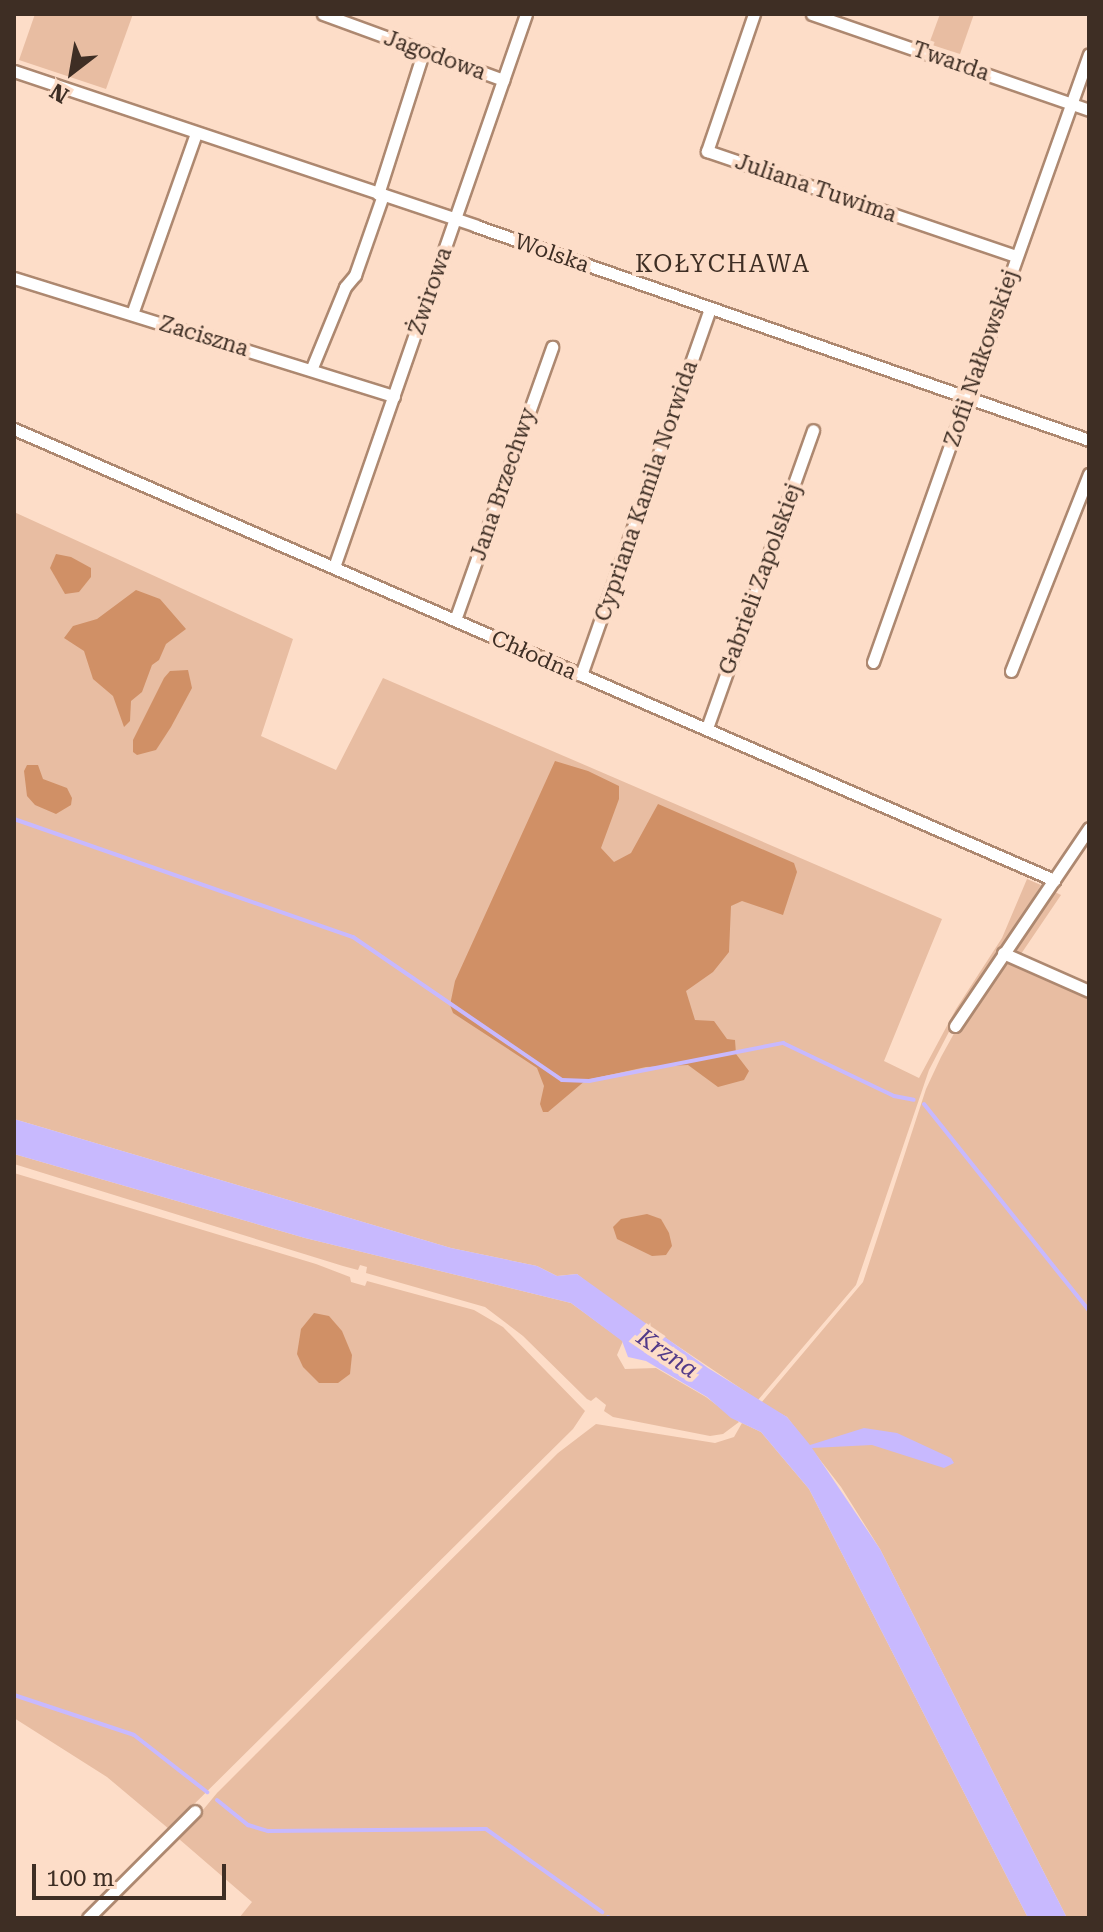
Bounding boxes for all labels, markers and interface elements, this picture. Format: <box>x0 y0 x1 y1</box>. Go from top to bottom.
street label: Jagodowa <box>381 24 489 86</box>
north arrow <box>32 32 112 112</box>
street label: Twarda <box>909 36 993 86</box>
text: N <box>46 78 73 108</box>
street label: Juliana Tuwima <box>732 148 900 228</box>
street label: Wolska <box>511 228 593 278</box>
street label: Żwirowa <box>403 244 457 338</box>
district label: KOŁYCHAWA <box>635 251 811 279</box>
street label: Zofii Nałkowskiej <box>938 266 1024 450</box>
street label: Zaciszna <box>156 310 252 362</box>
street label: Cypriana Kamila Norwida <box>589 357 703 625</box>
street label: Jana Brzechwy <box>465 404 541 564</box>
street label: Gabrieli Zapolskiej <box>713 480 807 678</box>
street label: Chłodna <box>487 625 581 685</box>
water label: Krzna <box>631 1323 703 1385</box>
scale bar <box>36 1848 230 1898</box>
text: 100 m <box>46 1864 114 1892</box>

